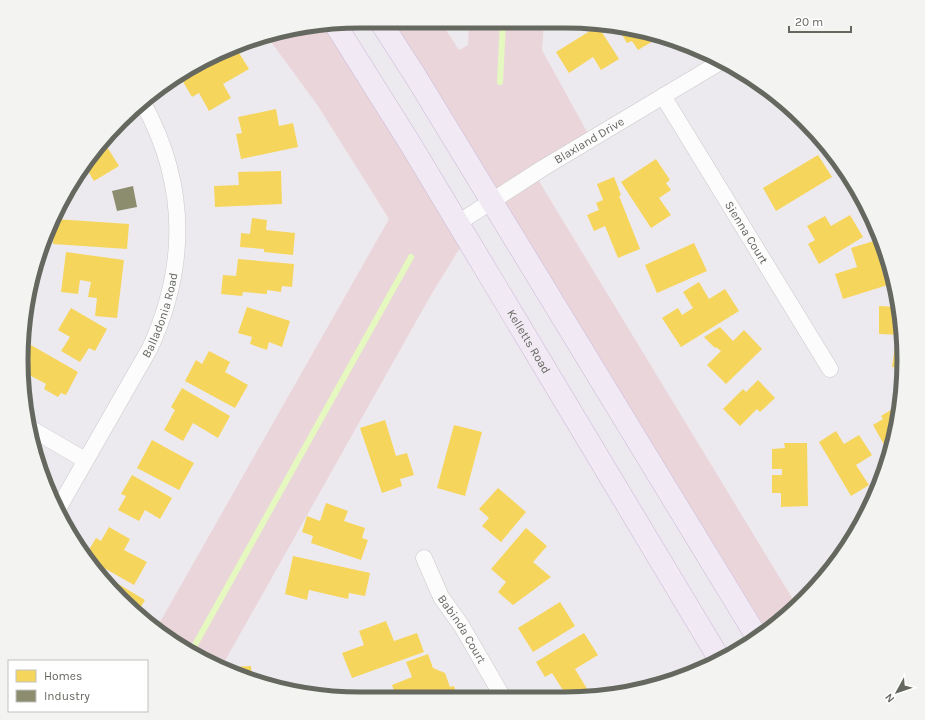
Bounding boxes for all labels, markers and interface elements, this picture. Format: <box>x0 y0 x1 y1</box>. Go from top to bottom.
scale bar <box>789 8 851 34</box>
text: 20 m <box>795 15 823 29</box>
street label: Blaxland Drive <box>552 114 627 167</box>
street label: Sienna Court <box>722 199 771 267</box>
street label: Balladonia Road <box>139 271 181 360</box>
street label: Kelletts Road <box>504 307 553 376</box>
street label: Babinda Court <box>435 592 489 666</box>
legend <box>8 660 148 712</box>
text: Homes <box>44 669 82 683</box>
north arrow <box>877 672 917 712</box>
text: Industry <box>44 689 90 703</box>
text: N <box>882 691 897 705</box>

